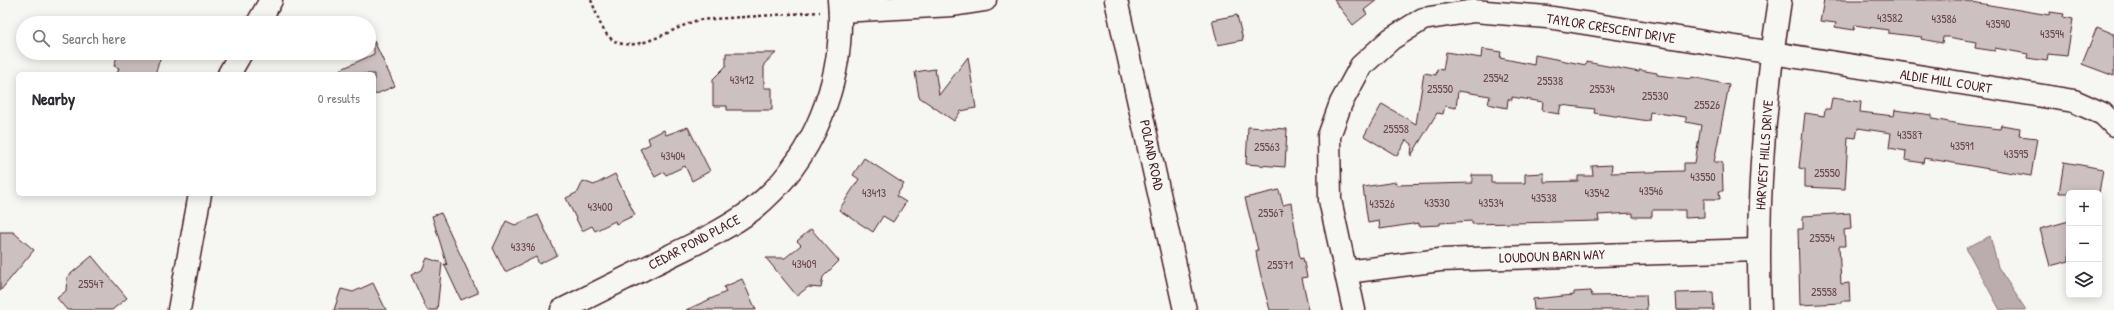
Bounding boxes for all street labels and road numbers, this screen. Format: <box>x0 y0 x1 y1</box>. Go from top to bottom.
street label: TAYLOR CRESCENT DRIVE <box>1545 8 1677 47</box>
street label: ALDIE MILL COURT <box>1899 64 1994 97</box>
street label: HARVEST HILLS DRIVE <box>1750 99 1777 211</box>
street label: POLAND ROAD <box>1136 118 1169 192</box>
street label: CEDAR POND PLACE <box>645 209 743 274</box>
street label: LOUDOUN BARN WAY <box>1499 244 1606 267</box>

